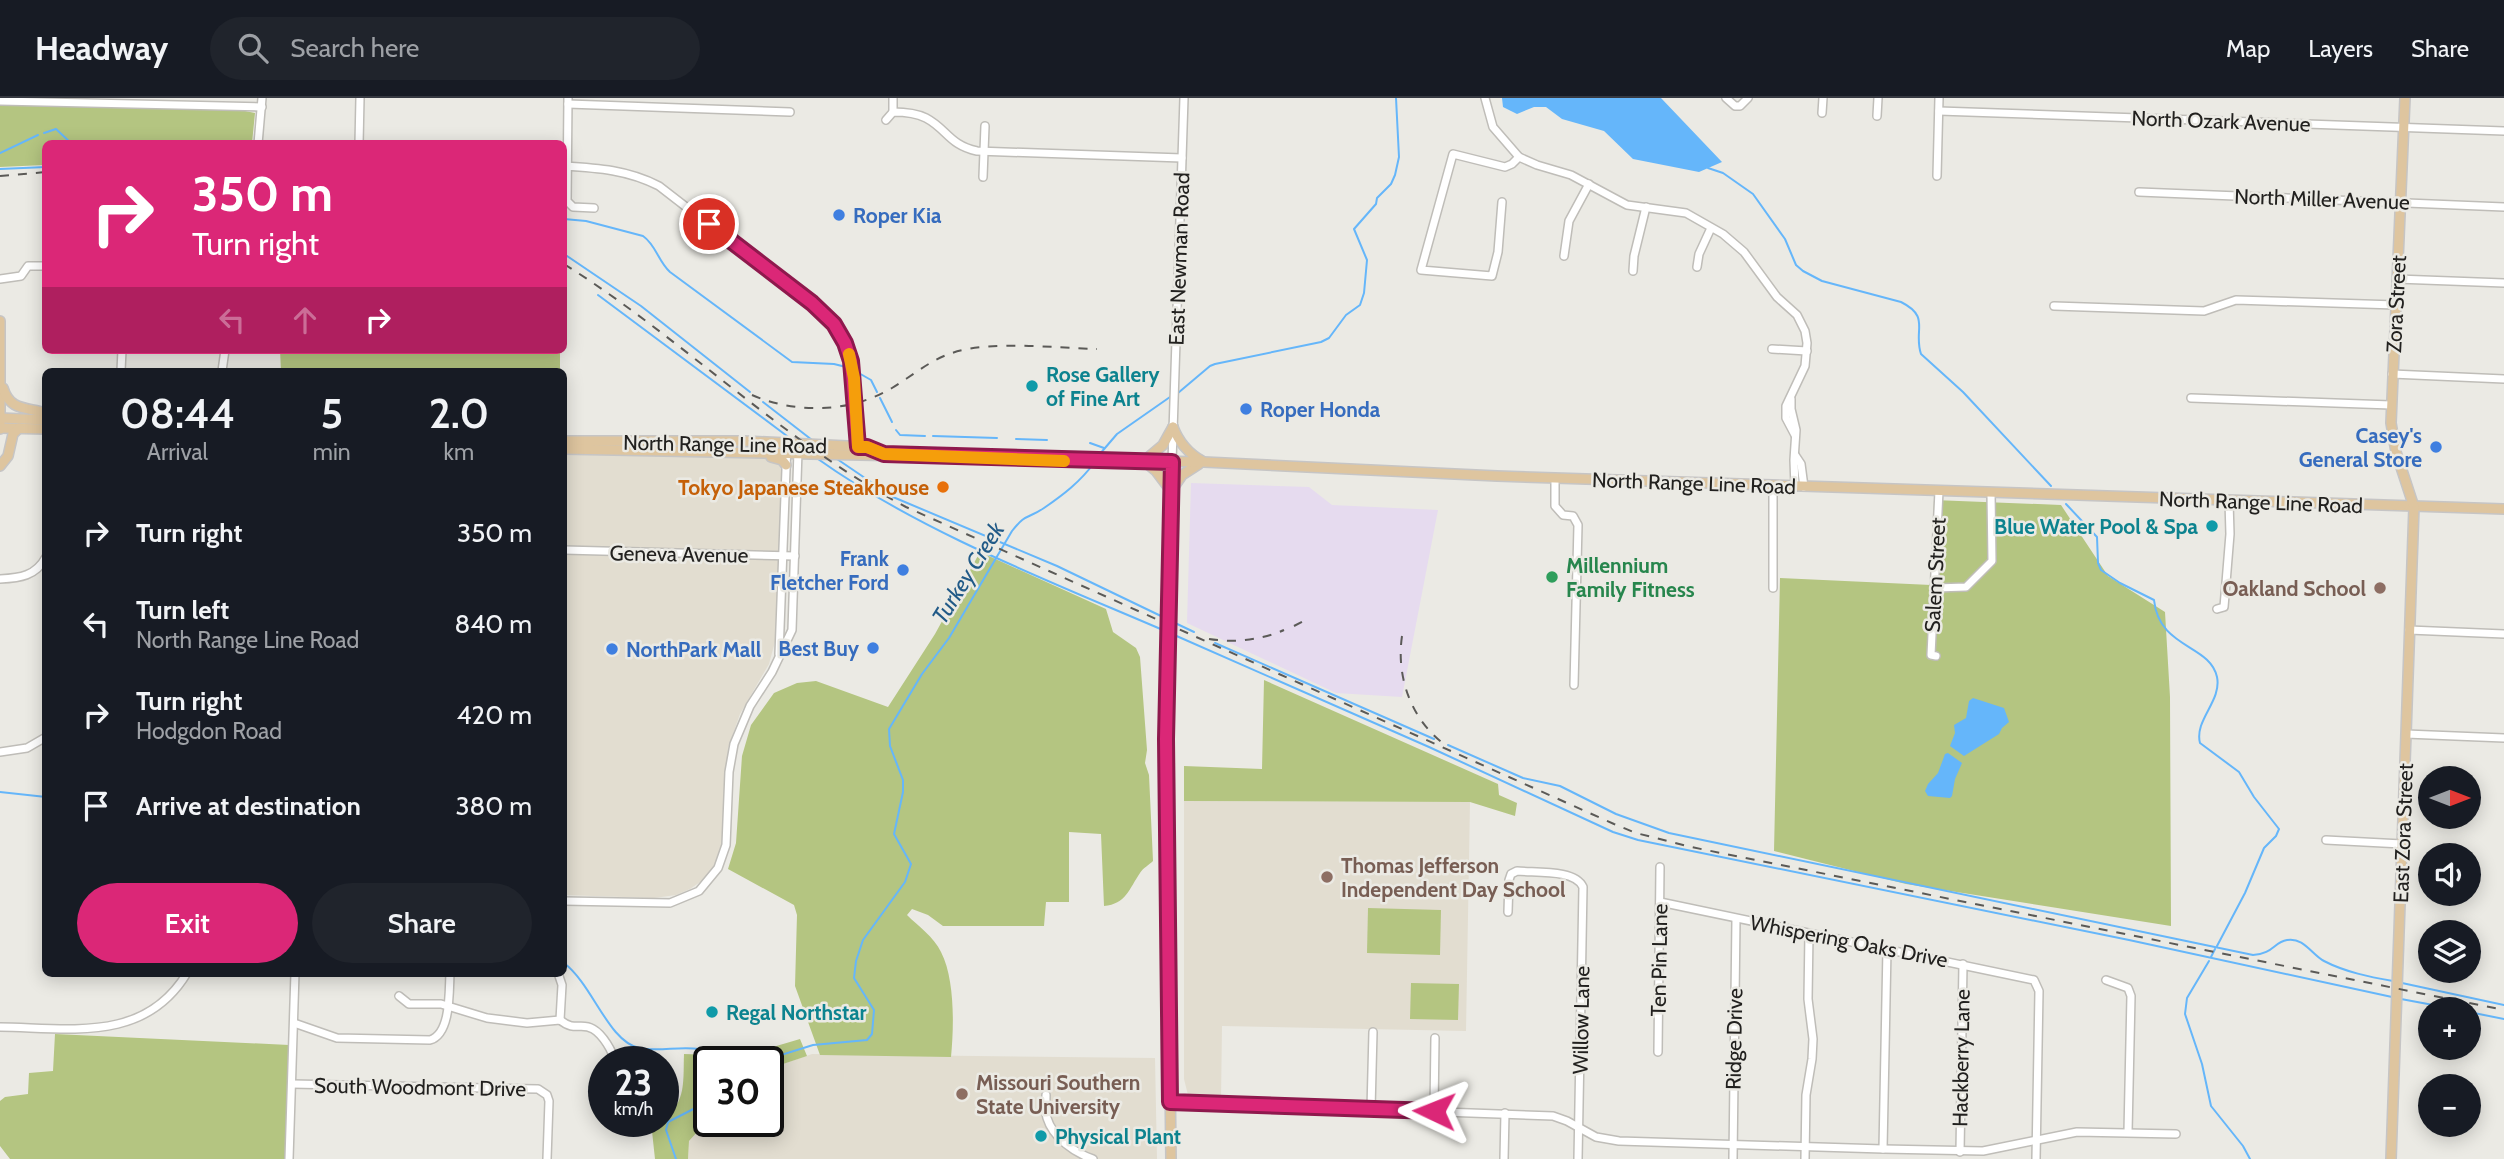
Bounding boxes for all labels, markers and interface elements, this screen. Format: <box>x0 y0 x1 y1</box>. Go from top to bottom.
search box <box>210 17 700 80</box>
text: Headway <box>35 28 168 68</box>
icon: search <box>234 29 272 67</box>
text: Search here <box>290 32 419 64</box>
text: Map <box>2226 34 2270 63</box>
text: Layers <box>2308 34 2373 63</box>
text: Share <box>2411 34 2469 63</box>
street label: North Ozark Avenue <box>2131 105 2311 137</box>
text: 350 m <box>192 164 333 223</box>
icon: right <box>77 168 168 259</box>
street label: East Newman Road <box>1163 172 1195 346</box>
street label: North Miller Avenue <box>2234 183 2410 215</box>
pin <box>679 194 739 254</box>
place label: Roper Kia <box>853 203 942 228</box>
icon: arrive <box>690 205 728 243</box>
marker: Roper Kia <box>831 207 847 223</box>
text: Turn right <box>192 224 319 263</box>
street label: Zora Street <box>2381 255 2411 353</box>
icon: left <box>213 301 251 339</box>
icon: ahead <box>286 301 324 339</box>
icon: right <box>359 301 397 339</box>
place label: Rose Gallery of Fine Art <box>1046 362 1160 411</box>
marker: Rose Gallery of Fine Art <box>1024 378 1040 394</box>
text: 08:44 <box>120 387 235 439</box>
text: 5 <box>320 387 343 439</box>
text: 2.0 <box>429 387 489 439</box>
place label: Roper Honda <box>1260 397 1381 422</box>
marker: Roper Honda <box>1238 401 1254 417</box>
place label: Casey's General Store <box>2299 423 2422 472</box>
street label: North Range Line Road <box>623 430 827 458</box>
text: Arrival <box>147 438 208 466</box>
text: min <box>313 438 351 466</box>
text: km <box>444 438 474 466</box>
marker: Casey's General Store <box>2428 439 2444 455</box>
street label: North Range Line Road <box>1592 467 1796 499</box>
place label: Tokyo Japanese Steakhouse <box>678 475 929 500</box>
marker: Tokyo Japanese Steakhouse <box>935 479 951 495</box>
street label: North Range Line Road <box>2159 486 2363 518</box>
icon: right <box>77 514 115 552</box>
place label: Blue Water Pool & Spa <box>1994 514 2199 539</box>
water label: Turkey Creek <box>926 516 1011 629</box>
text: Turn right <box>136 517 242 549</box>
text: 350 m <box>457 517 532 549</box>
street label: Salem Street <box>1920 517 1950 633</box>
marker: Blue Water Pool & Spa <box>2204 518 2220 534</box>
street label: Geneva Avenue <box>609 540 749 568</box>
place label: Frank Fletcher Ford <box>770 546 890 595</box>
place label: Millennium Family Fitness <box>1566 553 1695 602</box>
marker: Frank Fletcher Ford <box>895 562 911 578</box>
marker: Millennium Family Fitness <box>1544 569 1560 585</box>
place label: Oakland School <box>2223 576 2366 601</box>
marker: Oakland School <box>2372 580 2388 596</box>
text: Turn left <box>136 594 229 626</box>
icon: left <box>77 605 115 643</box>
text: 840 m <box>454 608 532 640</box>
text: North Range Line Road <box>136 626 359 654</box>
place label: Best Buy <box>778 636 860 661</box>
place label: NorthPark Mall <box>626 637 762 662</box>
marker: Best Buy <box>865 640 881 656</box>
marker: NorthPark Mall <box>604 641 620 657</box>
text: Turn right <box>136 685 242 717</box>
icon: right <box>77 696 115 734</box>
text: 420 m <box>457 699 532 731</box>
text: Hodgdon Road <box>136 717 282 745</box>
street label: East Zora Street <box>2388 763 2418 903</box>
north arrow <box>2418 766 2482 830</box>
map controls <box>2418 766 2481 1137</box>
icon: arrive <box>77 787 115 825</box>
text: Arrive at destination <box>136 790 361 822</box>
text: 380 m <box>455 790 532 822</box>
button: sound <box>2418 843 2481 906</box>
place label: Thomas Jefferson Independent Day School <box>1341 853 1566 902</box>
marker: Thomas Jefferson Independent Day School <box>1319 869 1335 885</box>
button: Exit <box>77 883 298 963</box>
button: Share <box>312 883 532 963</box>
street label: Ten Pin Lane <box>1646 903 1672 1017</box>
street label: Whispering Oaks Drive <box>1748 910 1950 972</box>
button: layers <box>2418 920 2481 983</box>
street label: Willow Lane <box>1568 965 1594 1074</box>
street label: Ridge Drive <box>1721 988 1747 1090</box>
street label: Hackberry Lane <box>1947 989 1975 1127</box>
button: + <box>2418 997 2481 1060</box>
place label: Regal Northstar <box>726 1000 867 1025</box>
marker: Regal Northstar <box>704 1004 720 1020</box>
speed limit sign: 30 <box>693 1046 784 1137</box>
text: 23 <box>615 1061 652 1104</box>
place label: Missouri Southern State University <box>976 1070 1140 1119</box>
street label: South Woodmont Drive <box>314 1073 527 1101</box>
position arrow <box>1397 1074 1471 1148</box>
button: − <box>2418 1074 2481 1137</box>
marker: Missouri Southern State University <box>954 1086 970 1102</box>
text: km/h <box>614 1098 653 1120</box>
place label: Physical Plant <box>1055 1124 1181 1149</box>
marker: Physical Plant <box>1033 1128 1049 1144</box>

